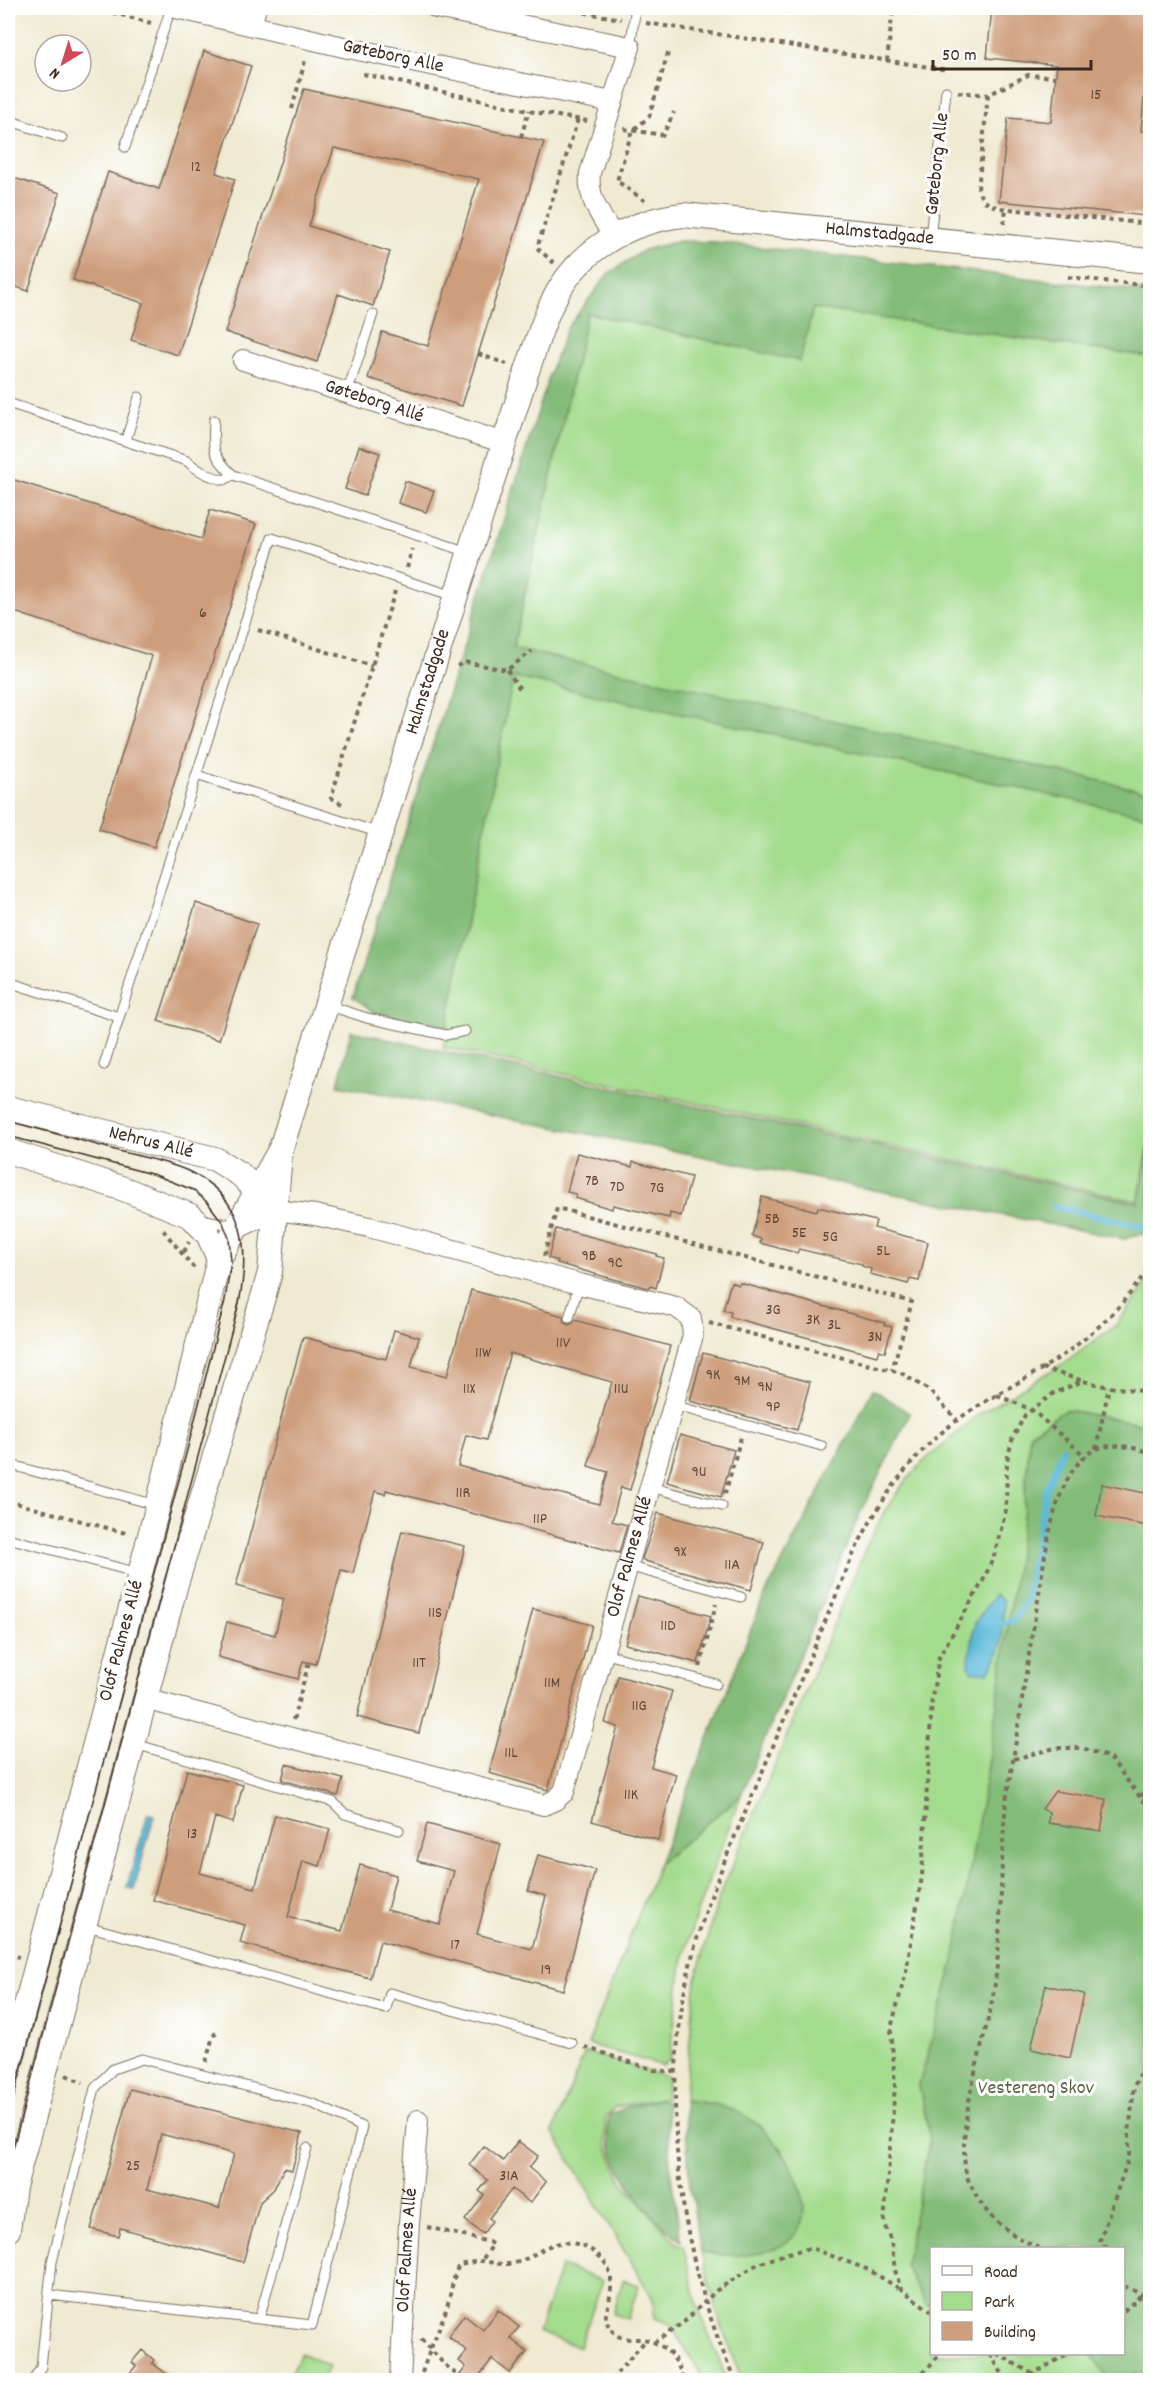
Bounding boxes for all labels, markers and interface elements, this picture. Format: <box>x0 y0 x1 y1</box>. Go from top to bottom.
north arrow <box>33 33 93 93</box>
street label: Gøteborg Alle <box>340 33 446 81</box>
scale bar <box>933 33 1090 71</box>
text: 50 m <box>942 44 977 69</box>
text: N <box>45 61 65 84</box>
house number: 15 <box>1091 84 1101 107</box>
street label: Gøteborg Alle <box>919 111 957 217</box>
house number: 12 <box>191 156 201 179</box>
street label: Halmstadgade <box>824 215 935 254</box>
street label: Gøteborg Allé <box>321 373 427 431</box>
house number: 6 <box>199 602 207 625</box>
street label: Halmstadgade <box>399 626 458 738</box>
street label: Nehrus Allé <box>106 1119 196 1167</box>
house number: 7B <box>585 1170 599 1193</box>
house number: 7D <box>610 1176 624 1199</box>
house number: 7G <box>650 1177 664 1200</box>
house number: 5B <box>765 1208 780 1231</box>
house number: 5E <box>792 1222 807 1245</box>
house number: 5G <box>822 1226 838 1249</box>
house number: 5L <box>876 1240 890 1263</box>
house number: 9B <box>582 1245 596 1268</box>
house number: 9C <box>607 1252 623 1275</box>
house number: 3G <box>765 1299 781 1322</box>
house number: 3K <box>806 1309 820 1332</box>
house number: 3L <box>827 1314 841 1337</box>
house number: 3N <box>867 1326 883 1349</box>
house number: 11V <box>556 1332 571 1355</box>
house number: 11W <box>475 1342 492 1365</box>
house number: 9K <box>706 1364 720 1387</box>
house number: 9M <box>734 1370 750 1393</box>
house number: 9N <box>757 1376 773 1399</box>
house number: 11X <box>463 1378 476 1401</box>
house number: 11U <box>614 1378 628 1401</box>
house number: 9P <box>766 1396 780 1419</box>
house number: 9U <box>691 1461 707 1484</box>
house number: 11R <box>456 1482 471 1505</box>
street label: Olof Palmes Allé <box>600 1493 661 1621</box>
house number: 11P <box>533 1508 547 1531</box>
house number: 9X <box>674 1541 687 1564</box>
house number: 11A <box>724 1554 740 1577</box>
street label: Olof Palmes Allé <box>92 1577 152 1705</box>
house number: 11S <box>428 1602 442 1625</box>
house number: 11D <box>660 1615 676 1638</box>
house number: 11T <box>412 1652 426 1675</box>
house number: 11M <box>544 1672 560 1695</box>
house number: 11G <box>631 1695 647 1718</box>
house number: 11L <box>504 1742 518 1765</box>
house number: 11K <box>624 1784 638 1807</box>
house number: 13 <box>187 1823 197 1846</box>
house number: 17 <box>450 1934 460 1957</box>
house number: 19 <box>541 1959 551 1982</box>
park label: Vestereng Skov <box>978 2075 1095 2103</box>
house number: 25 <box>126 2155 140 2178</box>
house number: 31A <box>499 2165 519 2188</box>
street label: Olof Palmes Allé <box>390 2187 426 2313</box>
legend <box>930 2247 1125 2355</box>
text: Road <box>984 2261 1018 2286</box>
text: Park <box>984 2291 1015 2316</box>
text: Building <box>984 2321 1036 2346</box>

